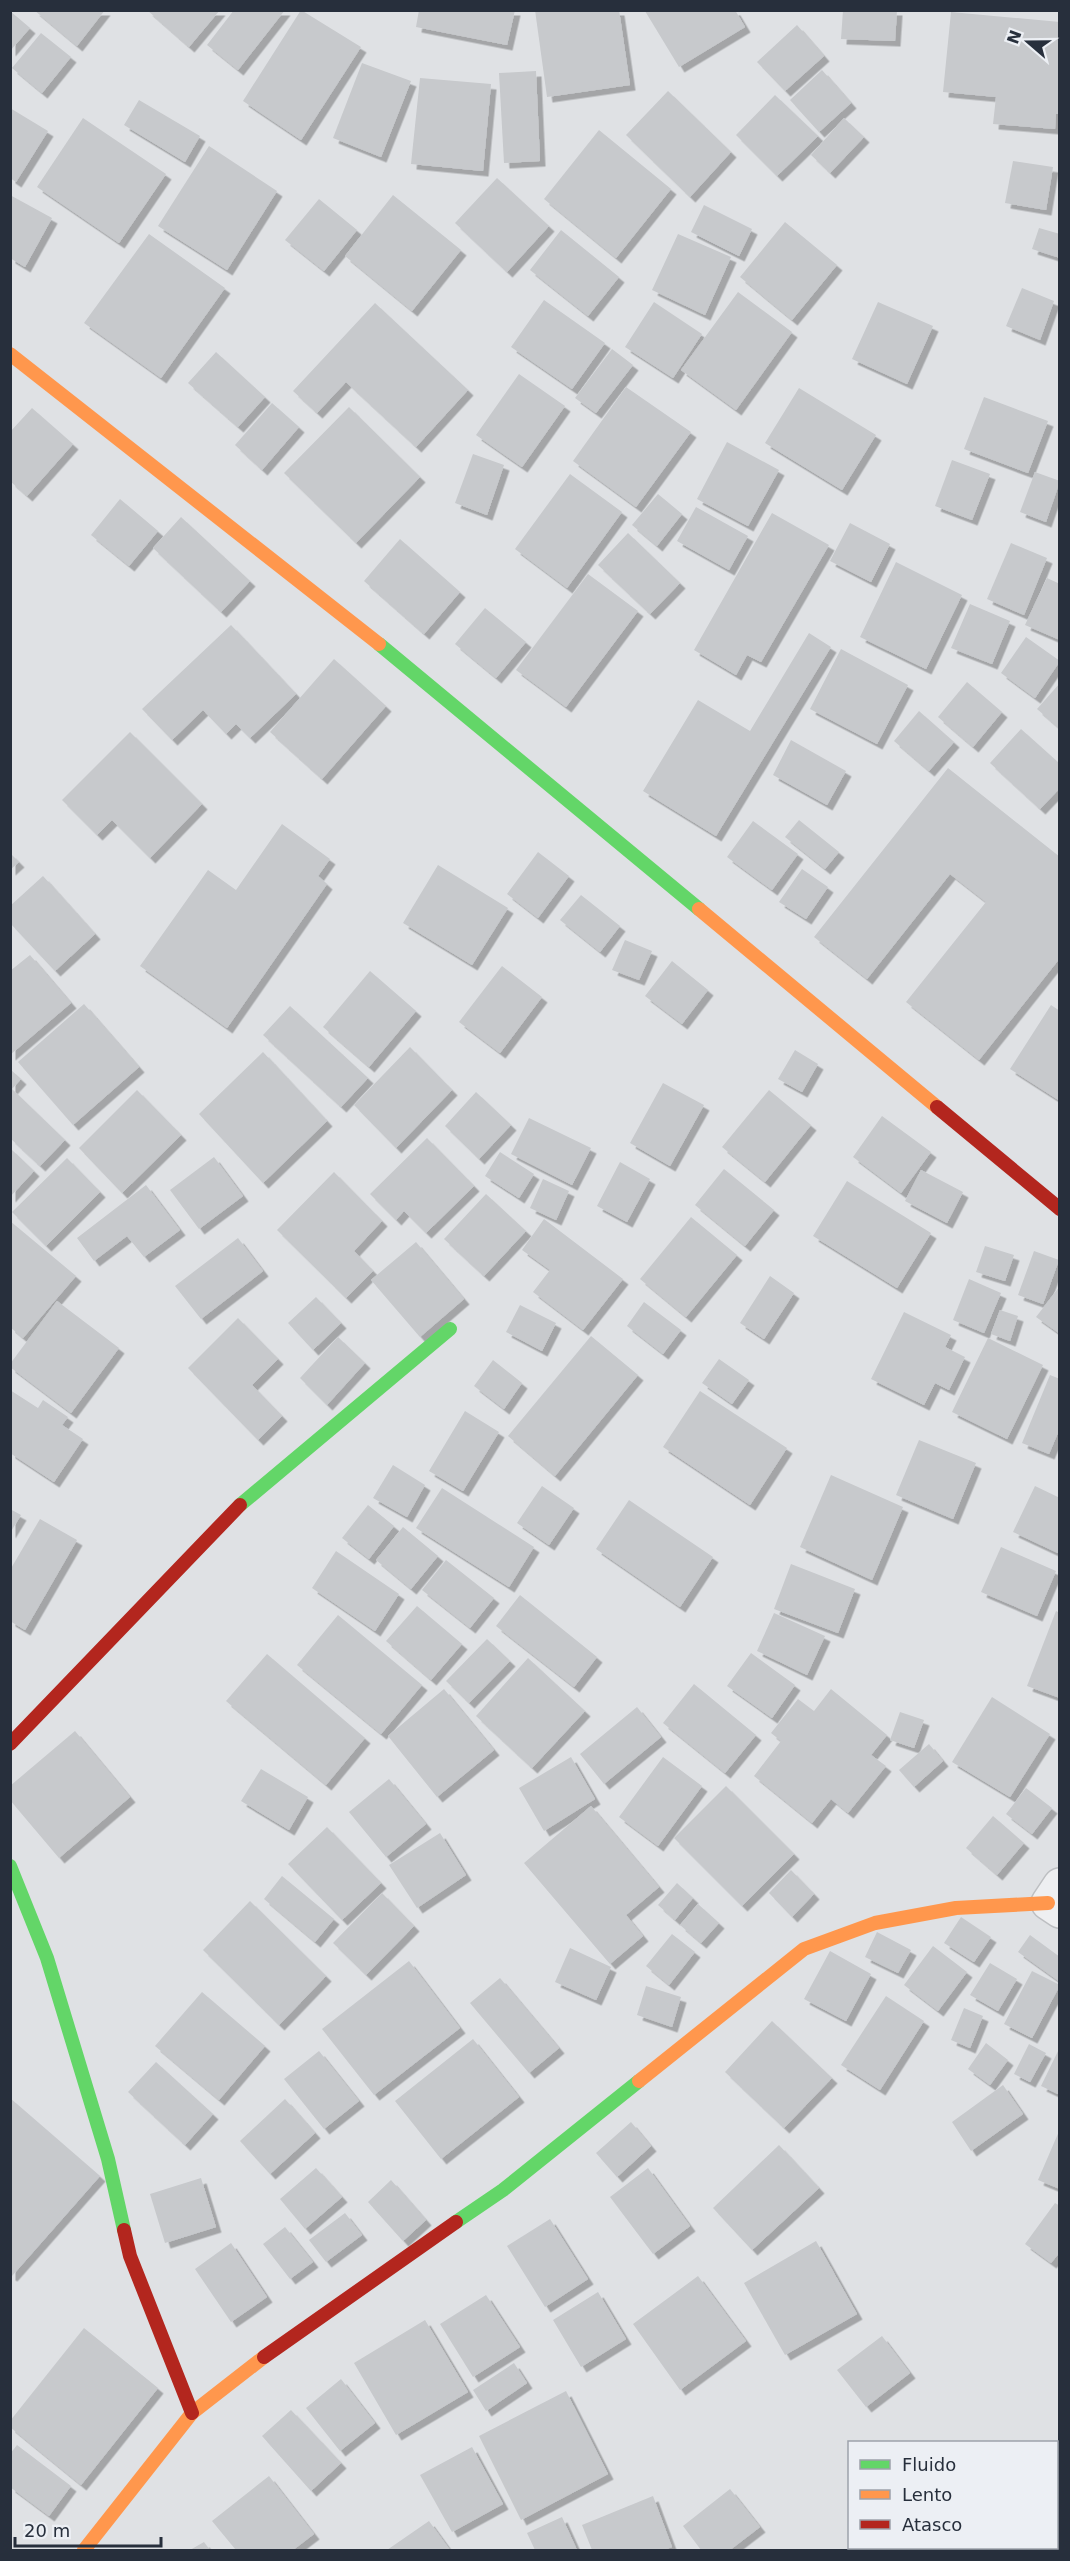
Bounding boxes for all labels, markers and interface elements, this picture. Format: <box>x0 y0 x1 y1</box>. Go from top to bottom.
north arrow <box>998 12 1058 72</box>
text: N <box>1003 27 1026 47</box>
legend <box>848 2441 1058 2549</box>
text: Fluido <box>902 2454 956 2475</box>
text: Lento <box>902 2484 952 2505</box>
scale bar <box>15 2510 160 2548</box>
text: Atasco <box>902 2514 962 2535</box>
text: 20 m <box>24 2520 70 2541</box>

